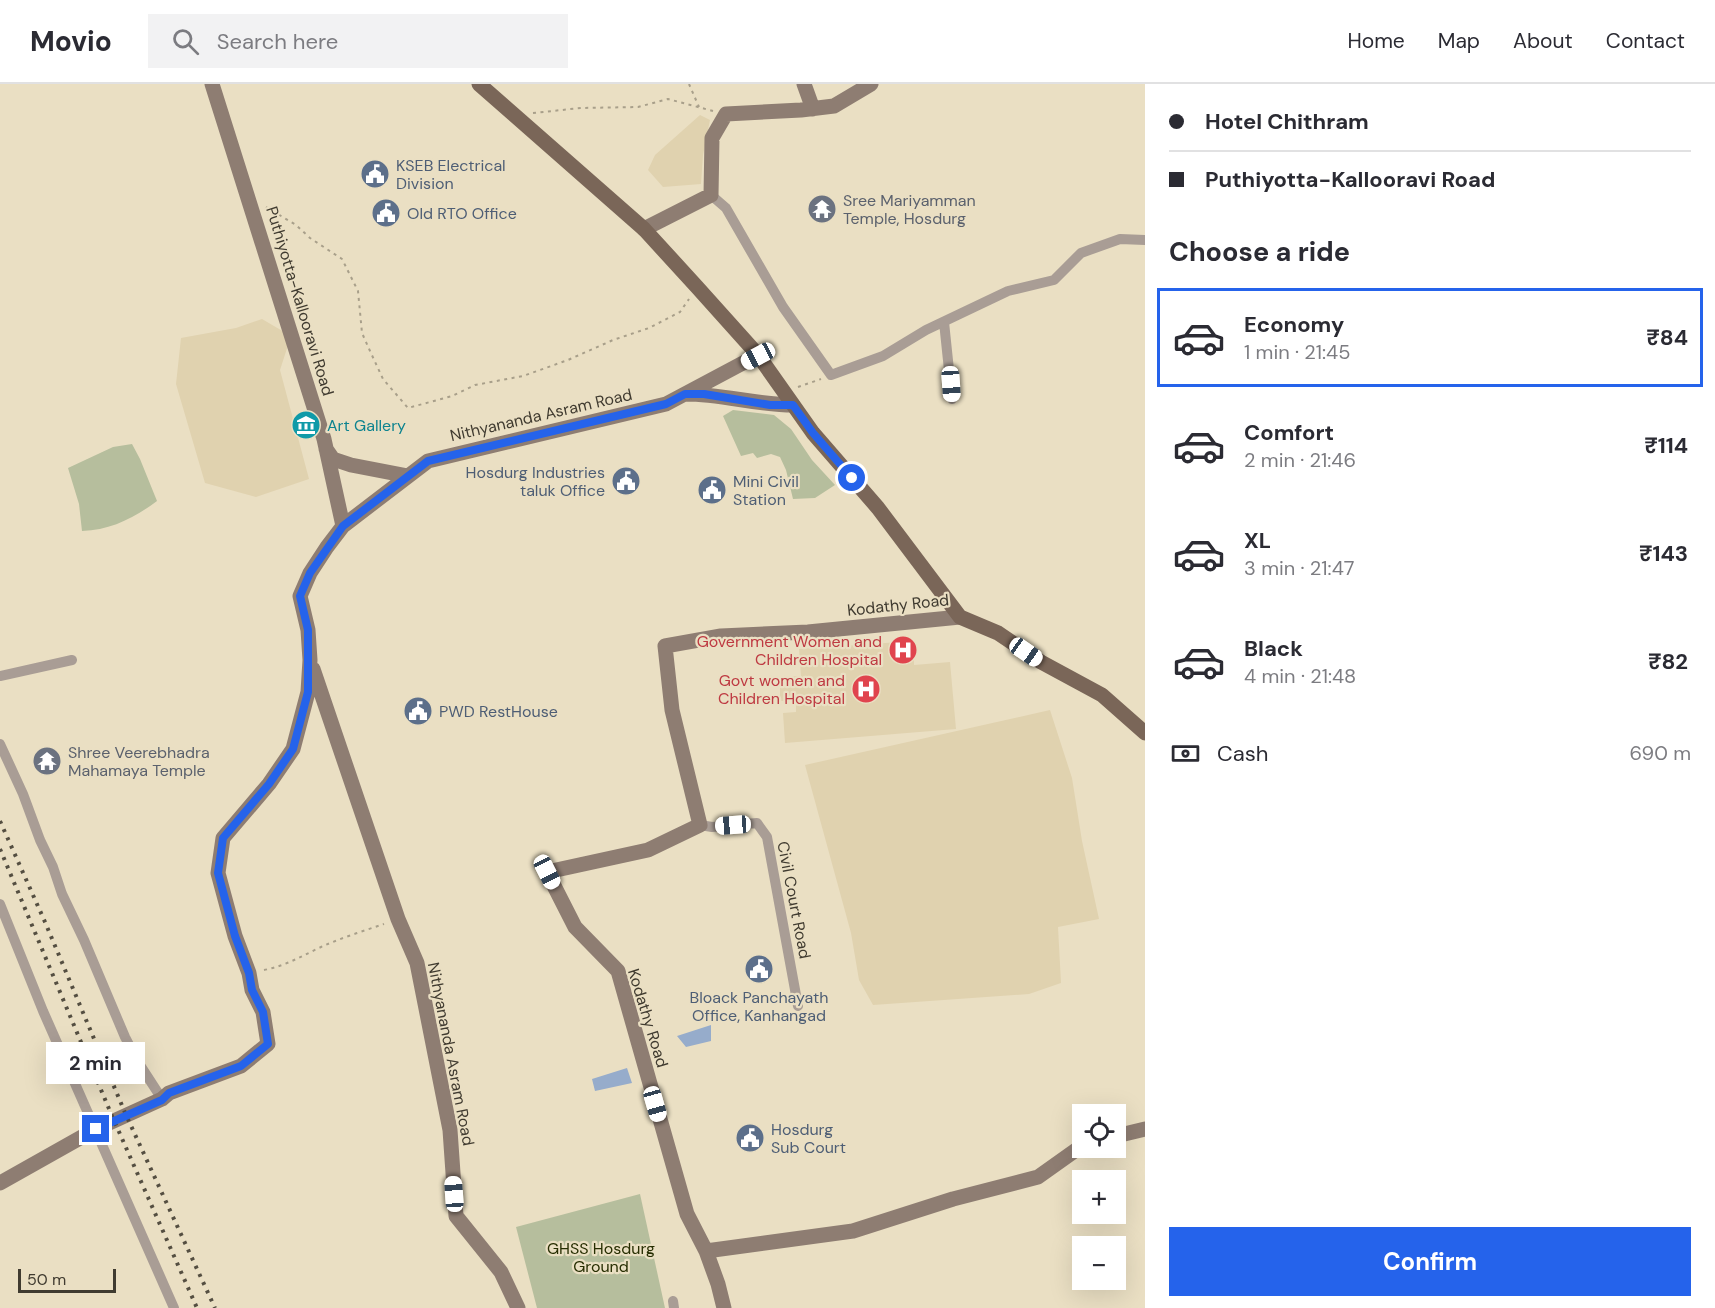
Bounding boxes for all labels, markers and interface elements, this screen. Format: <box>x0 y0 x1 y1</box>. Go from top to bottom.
search box <box>148 14 568 68</box>
text: Movio <box>30 23 112 60</box>
icon: search <box>169 25 202 58</box>
text: Search here <box>217 27 338 56</box>
text: Home <box>1347 27 1405 55</box>
text: Map <box>1438 27 1480 55</box>
text: About <box>1513 27 1573 55</box>
text: Contact <box>1606 27 1685 55</box>
text: Hotel Chithram <box>1205 107 1369 136</box>
place label: KSEB Electrical Division <box>396 155 506 194</box>
public building icon: KSEB Electrical Division <box>359 158 391 190</box>
text: Puthiyotta-Kallooravi Road <box>1205 165 1495 194</box>
place label: Sree Mariyamman Temple, Hosdurg <box>843 190 976 229</box>
temple icon: Sree Mariyamman Temple, Hosdurg <box>806 193 838 225</box>
public building icon: Old RTO Office <box>370 197 402 229</box>
place label: Old RTO Office <box>407 203 517 224</box>
street label: Puthiyotta-Kallooravi Road <box>261 204 339 398</box>
text: Choose a ride <box>1169 234 1350 269</box>
text: Economy <box>1244 310 1344 339</box>
icon: car <box>1172 311 1226 365</box>
text: ₹84 <box>1646 323 1688 352</box>
text: 1 min · 21:45 <box>1244 339 1350 365</box>
car <box>738 340 778 372</box>
car <box>941 365 961 403</box>
street label: Nithyananda Asram Road <box>448 384 634 446</box>
museum icon: Art Gallery <box>290 409 322 441</box>
place label: Art Gallery <box>327 415 406 436</box>
text: Comfort <box>1244 418 1334 447</box>
icon: car <box>1172 419 1226 473</box>
text: ₹114 <box>1644 431 1688 460</box>
text: 2 min · 21:46 <box>1244 447 1356 473</box>
place label: Hosdurg Industries taluk Office <box>466 462 605 501</box>
route start <box>838 464 865 491</box>
public building icon: Hosdurg Industries taluk Office <box>610 465 642 497</box>
place label: Mini Civil Station <box>733 471 799 510</box>
public building icon: Mini Civil Station <box>696 474 728 506</box>
text: XL <box>1244 526 1271 555</box>
icon: car <box>1172 527 1226 581</box>
text: ₹143 <box>1639 539 1688 568</box>
text: 3 min · 21:47 <box>1244 555 1354 581</box>
street label: Kodathy Road <box>846 589 950 621</box>
place label: Government Women and Children Hospital <box>697 631 882 670</box>
hospital icon: Government Women and Children Hospital <box>887 634 919 666</box>
car <box>1006 634 1046 670</box>
text: Black <box>1244 634 1303 663</box>
icon: car <box>1172 635 1226 689</box>
text: ₹82 <box>1648 647 1688 676</box>
text: 4 min · 21:48 <box>1244 663 1356 689</box>
place label: Govt women and Children Hospital <box>718 670 845 709</box>
hospital icon: Govt women and Children Hospital <box>850 673 882 705</box>
public building icon: PWD RestHouse <box>402 695 434 727</box>
place label: PWD RestHouse <box>439 701 558 722</box>
icon: cash <box>1169 737 1202 770</box>
text: Cash <box>1217 739 1268 768</box>
text: 690 m <box>1629 740 1691 766</box>
place label: Shree Veerebhadra Mahamaya Temple <box>68 742 210 781</box>
temple icon: Shree Veerebhadra Mahamaya Temple <box>31 745 63 777</box>
car <box>714 815 752 835</box>
street label: Civil Court Road <box>772 839 816 961</box>
car <box>531 852 563 892</box>
public building icon: Bloack Panchayath Office, Kanhangad <box>743 953 775 985</box>
street label: Nithyananda Asram Road <box>423 961 479 1147</box>
street label: Kodathy Road <box>623 966 673 1070</box>
place label: Bloack Panchayath Office, Kanhangad <box>690 987 828 1026</box>
callout: 2 min <box>46 1042 146 1084</box>
text: 2 min <box>69 1050 122 1076</box>
car <box>641 1084 669 1124</box>
map controls <box>1072 1104 1126 1290</box>
button: locate <box>1072 1104 1126 1158</box>
route end <box>82 1115 109 1142</box>
place label: Hosdurg Sub Court <box>771 1119 846 1158</box>
public building icon: Hosdurg Sub Court <box>734 1122 766 1154</box>
button: + <box>1072 1170 1126 1224</box>
car <box>444 1175 464 1213</box>
button: Confirm <box>1169 1227 1691 1296</box>
button: − <box>1072 1236 1126 1290</box>
park label: GHSS Hosdurg Ground <box>547 1238 655 1277</box>
scale bar <box>18 1266 116 1294</box>
text: 50 m <box>27 1269 66 1290</box>

